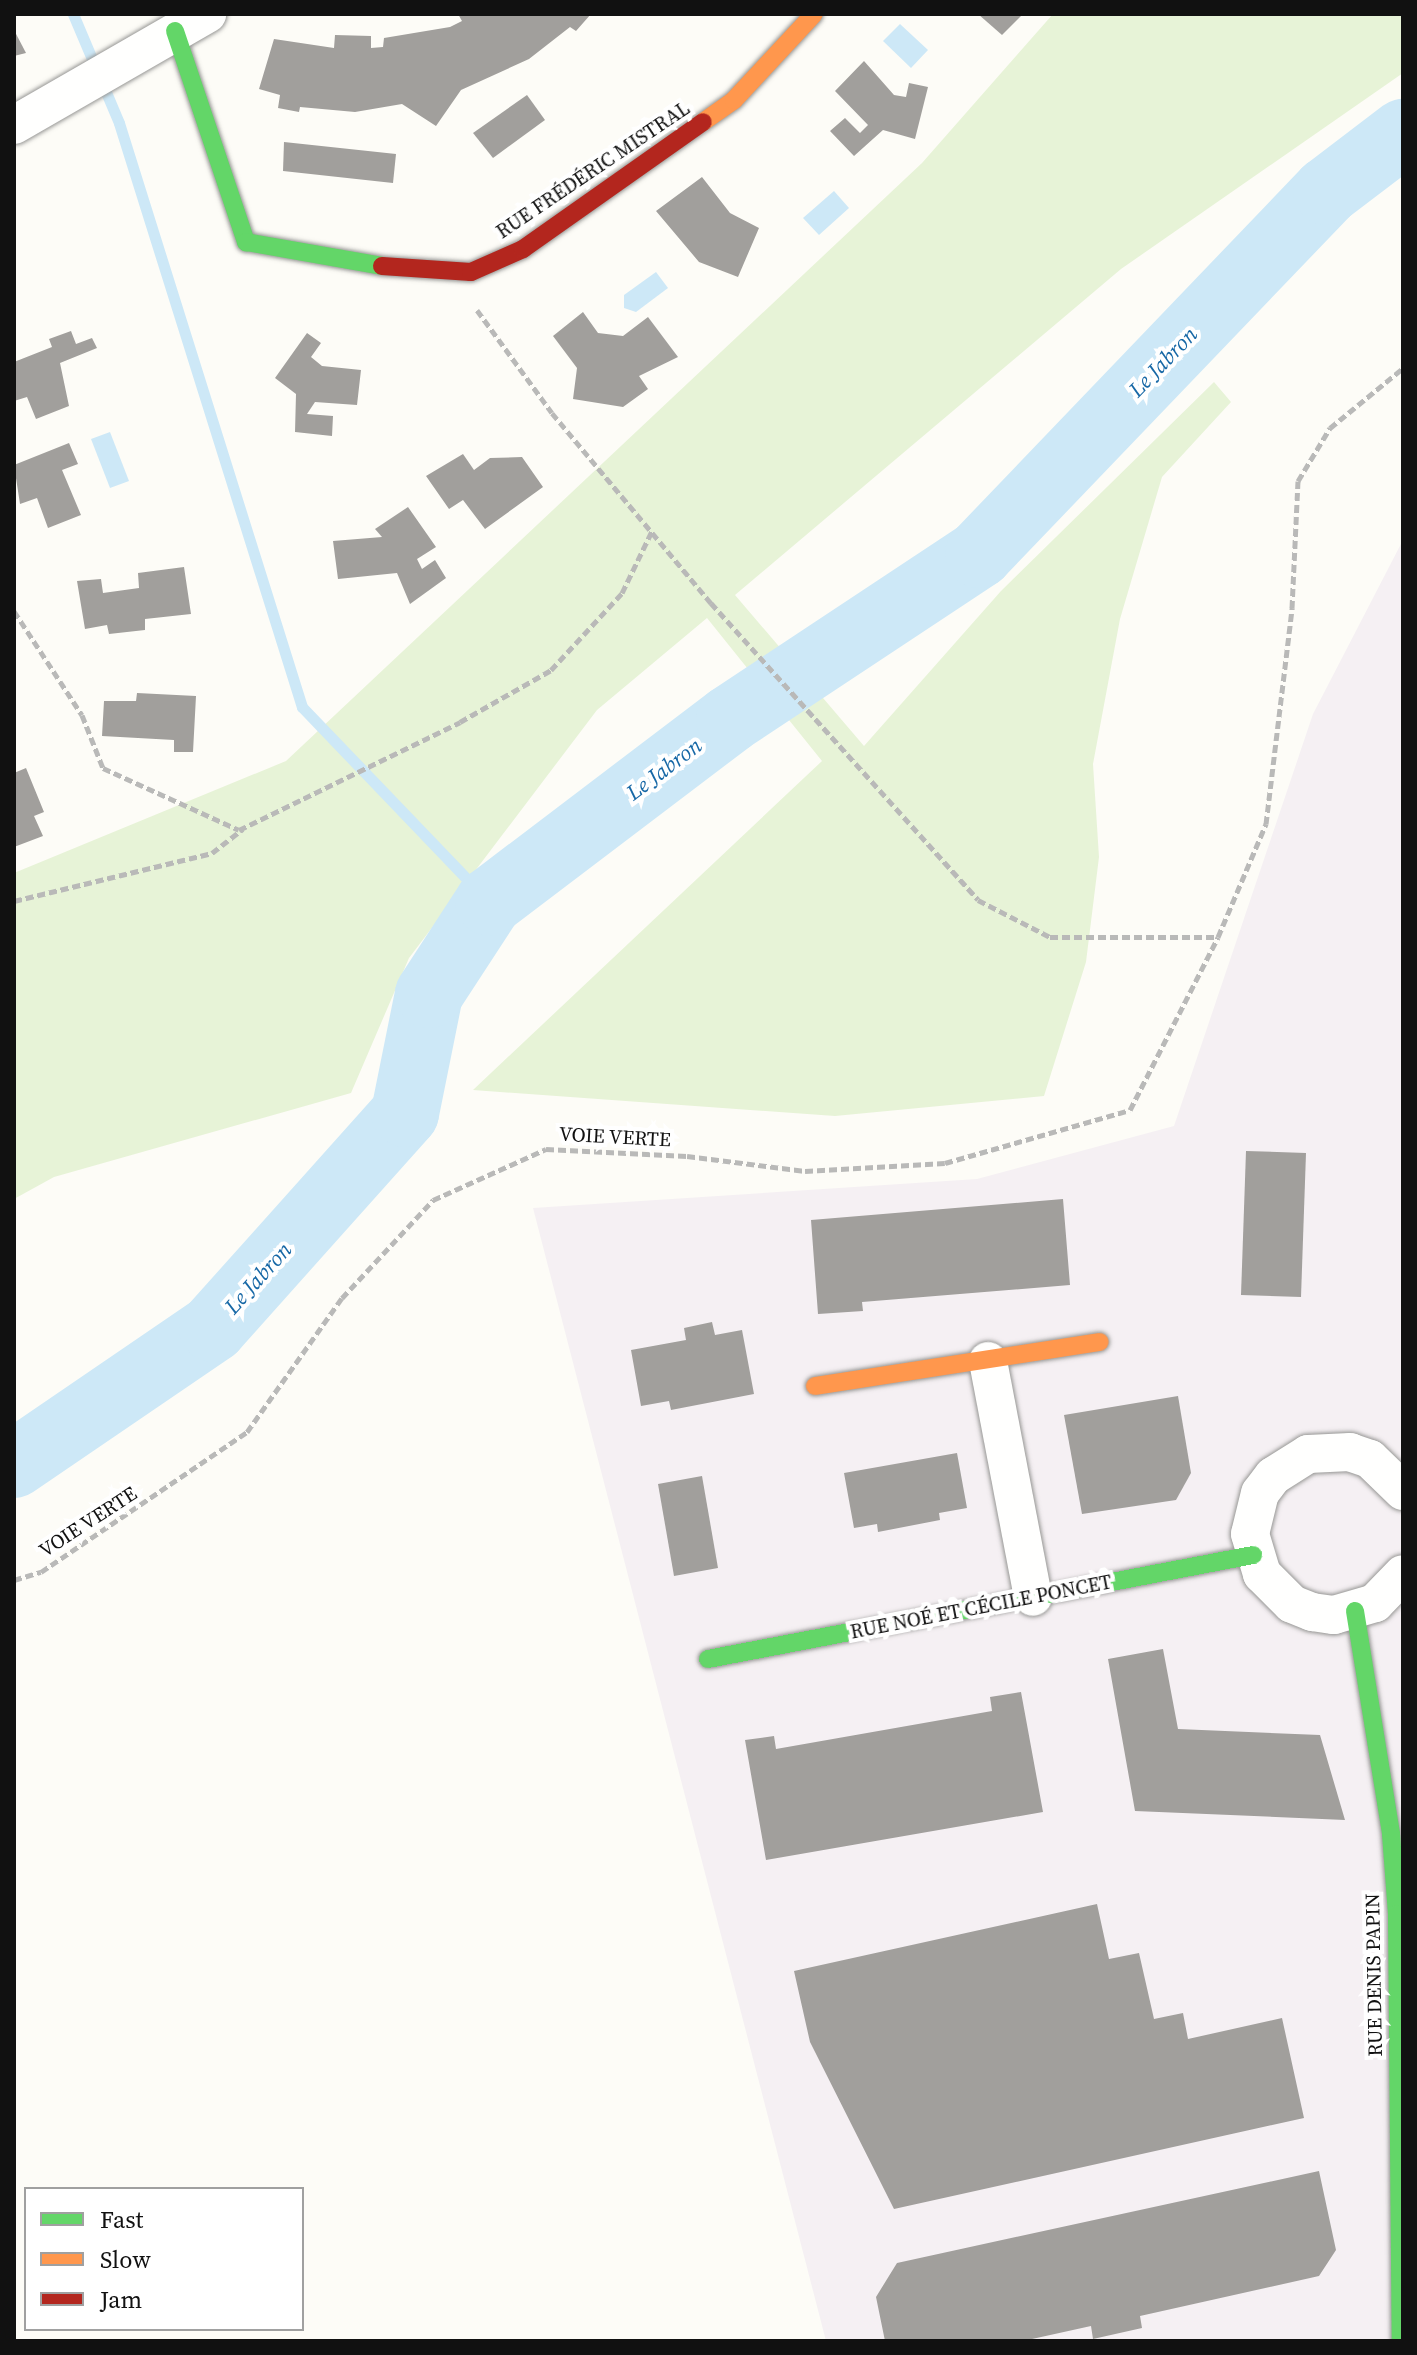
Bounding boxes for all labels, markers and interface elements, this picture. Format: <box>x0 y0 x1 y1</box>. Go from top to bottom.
street label: RUE FRÉDÉRIC MISTRAL <box>492 96 694 244</box>
water label: Le Jabron <box>1123 321 1203 403</box>
water label: Le Jabron <box>621 732 707 806</box>
street label: VOIE VERTE <box>558 1122 672 1152</box>
water label: Le Jabron <box>219 1237 297 1319</box>
street label: VOIE VERTE <box>34 1481 142 1563</box>
street label: RUE NOÉ ET CÉCILE PONCET <box>848 1570 1114 1644</box>
street label: RUE DENIS PAPIN <box>1361 1893 1387 2057</box>
legend <box>24 2187 304 2331</box>
text: Fast <box>100 2203 143 2236</box>
text: Slow <box>100 2243 151 2276</box>
text: Jam <box>100 2283 142 2316</box>

